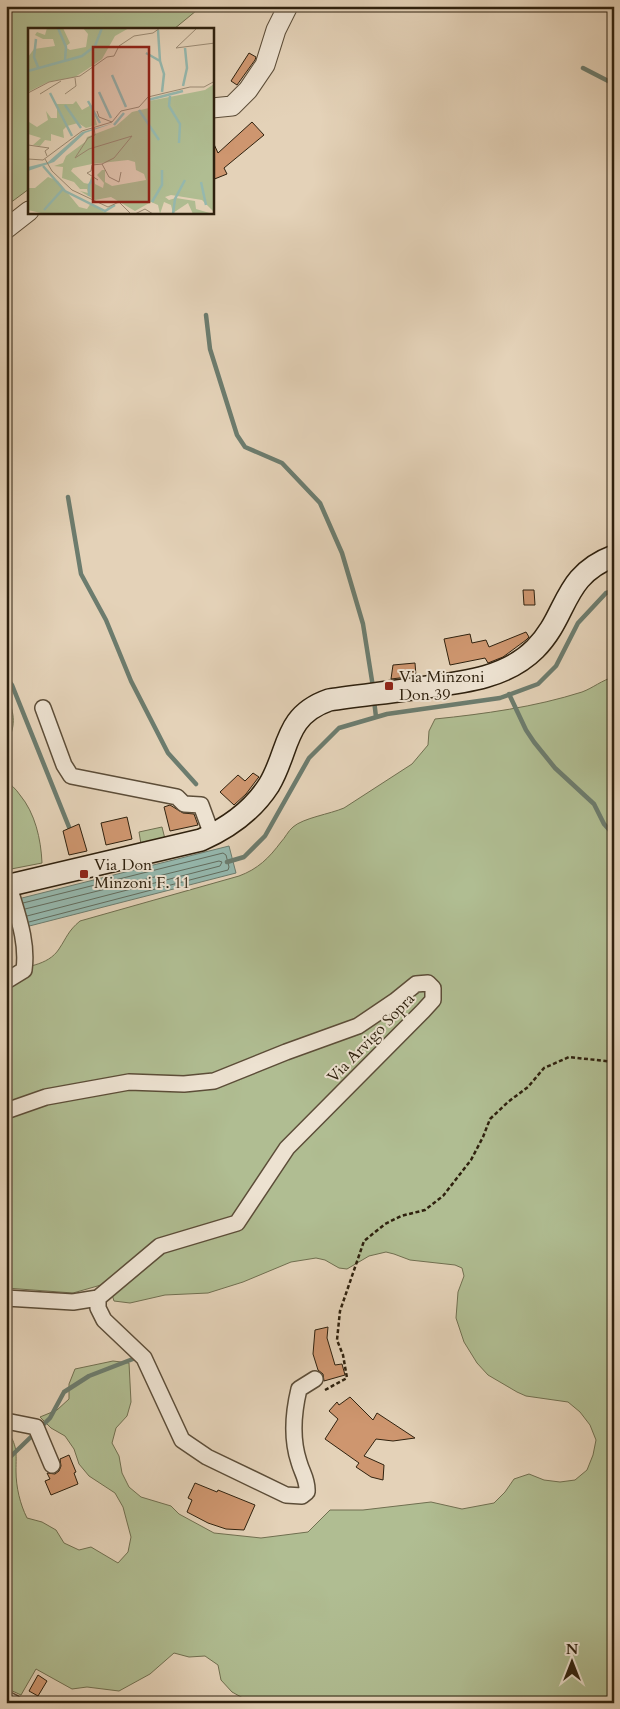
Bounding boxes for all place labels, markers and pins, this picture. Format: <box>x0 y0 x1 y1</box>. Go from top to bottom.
place label: Via Minzoni Don 39 <box>399 666 485 706</box>
marker: Via Minzoni Don 39 <box>383 680 395 692</box>
place label: Via Don Minzoni F. 11 <box>94 854 190 894</box>
marker: Via Don Minzoni F. 11 <box>78 868 90 880</box>

